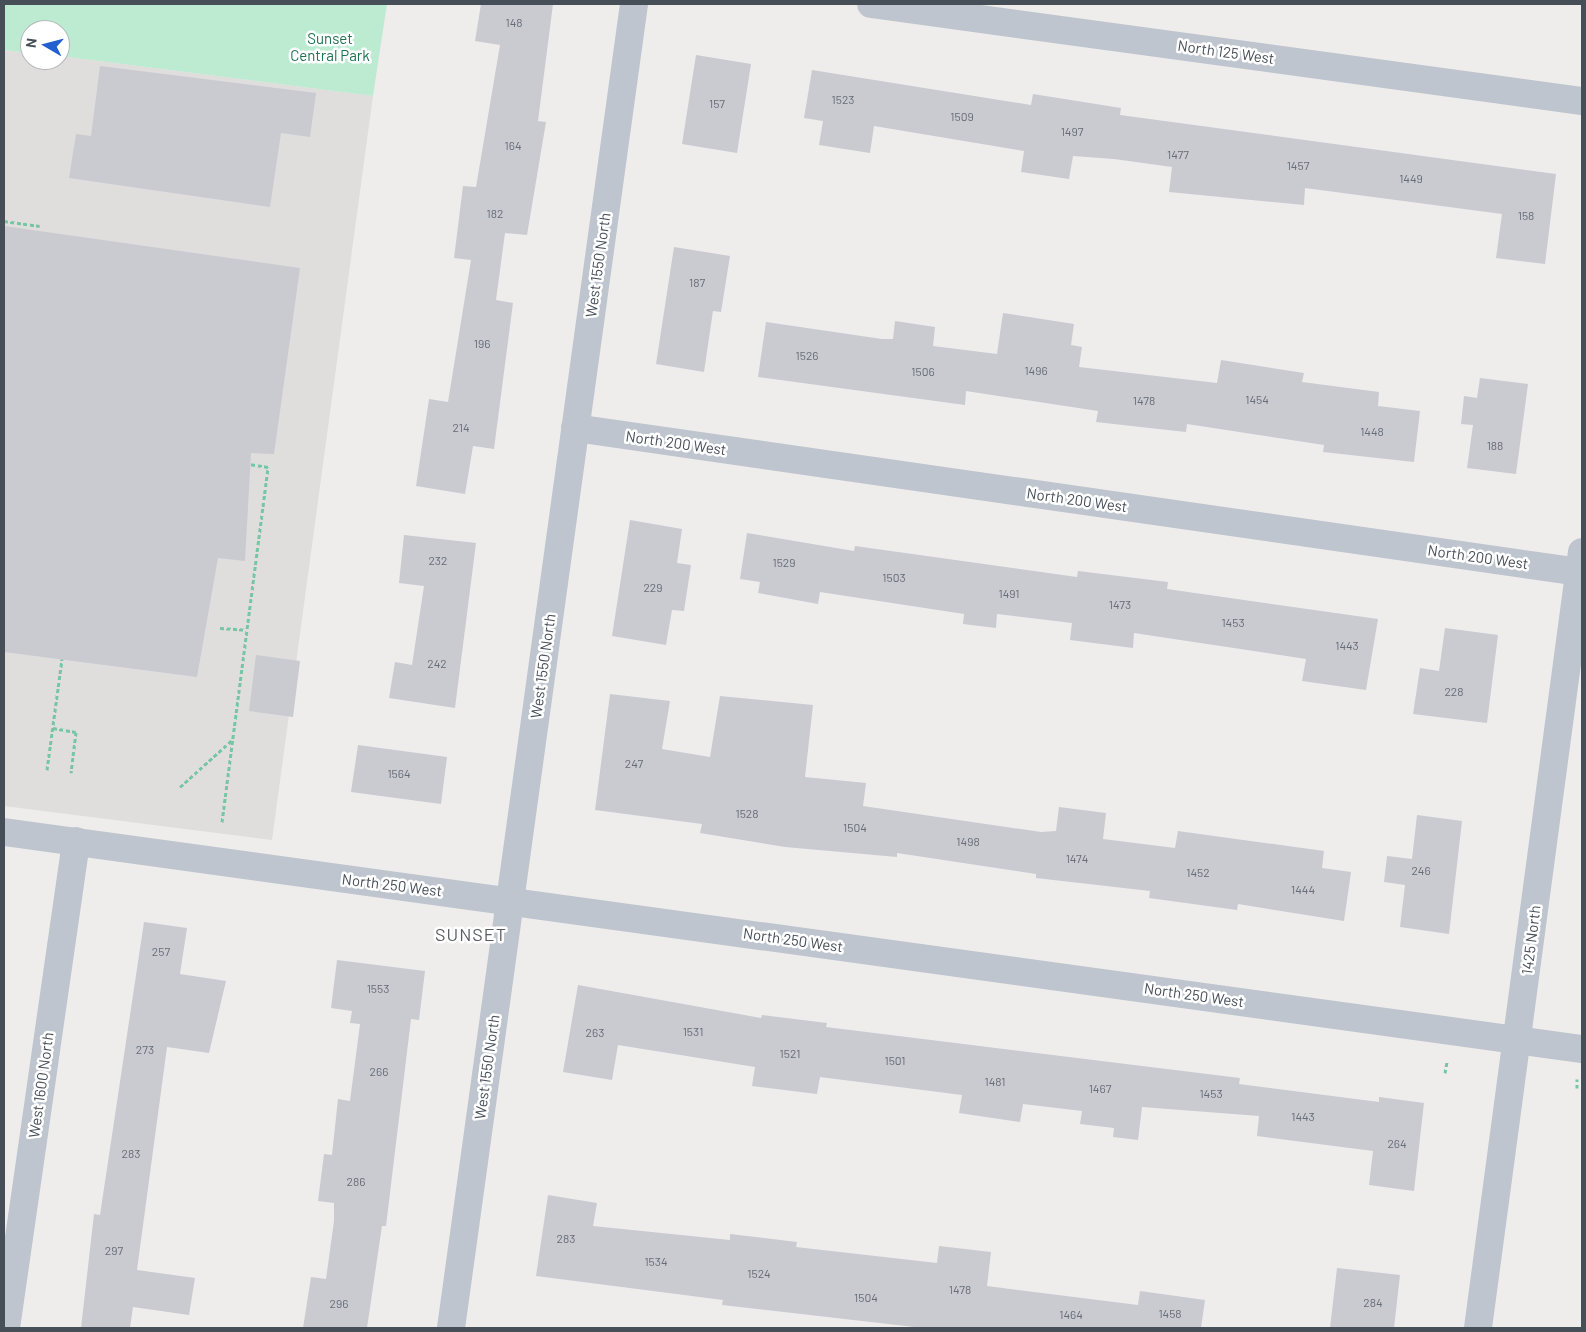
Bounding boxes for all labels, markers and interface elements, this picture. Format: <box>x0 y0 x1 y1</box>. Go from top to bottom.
house number: 148 <box>505 16 523 30</box>
north arrow <box>20 20 70 70</box>
park label: Sunset Central Park <box>290 29 370 64</box>
street label: North 125 West <box>1176 36 1276 68</box>
text: N <box>22 37 40 49</box>
house number: 1523 <box>832 93 854 107</box>
house number: 157 <box>709 97 725 111</box>
house number: 1509 <box>950 110 974 124</box>
house number: 1497 <box>1061 125 1083 139</box>
house number: 164 <box>505 139 521 153</box>
house number: 1477 <box>1167 148 1189 162</box>
house number: 1457 <box>1287 159 1309 173</box>
house number: 1449 <box>1399 172 1423 186</box>
house number: 182 <box>487 207 503 221</box>
house number: 158 <box>1518 209 1534 223</box>
street label: West 1550 North <box>582 211 614 319</box>
house number: 187 <box>689 276 705 290</box>
house number: 196 <box>474 337 490 351</box>
house number: 1526 <box>796 349 818 363</box>
house number: 1496 <box>1024 364 1048 378</box>
house number: 1506 <box>911 365 935 379</box>
house number: 1454 <box>1245 393 1269 407</box>
house number: 1478 <box>1133 394 1155 408</box>
house number: 214 <box>452 421 470 435</box>
house number: 1448 <box>1360 425 1384 439</box>
street label: North 200 West <box>625 427 727 459</box>
house number: 188 <box>1487 439 1503 453</box>
street label: North 200 West <box>1026 484 1128 516</box>
street label: North 200 West <box>1427 541 1529 573</box>
house number: 232 <box>429 554 447 568</box>
house number: 1529 <box>772 556 796 570</box>
house number: 1503 <box>882 571 906 585</box>
house number: 229 <box>643 581 663 595</box>
house number: 1491 <box>998 587 1020 601</box>
house number: 1473 <box>1109 598 1131 612</box>
street label: West 1550 North <box>527 612 559 720</box>
house number: 1453 <box>1221 616 1245 630</box>
house number: 1443 <box>1335 639 1359 653</box>
house number: 242 <box>427 657 447 671</box>
house number: 228 <box>1444 685 1464 699</box>
house number: 247 <box>625 757 643 771</box>
house number: 1564 <box>387 767 411 781</box>
house number: 1528 <box>735 807 759 821</box>
house number: 1504 <box>843 821 867 835</box>
house number: 1498 <box>956 835 980 849</box>
house number: 1474 <box>1066 852 1088 866</box>
house number: 246 <box>1411 864 1431 878</box>
house number: 1452 <box>1186 866 1210 880</box>
street label: North 250 West <box>341 870 443 900</box>
house number: 1444 <box>1291 883 1315 897</box>
street label: 1425 North <box>1518 904 1544 976</box>
district label: SUNSET <box>434 923 508 945</box>
street label: North 250 West <box>742 924 844 956</box>
house number: 257 <box>152 945 170 959</box>
street label: North 250 West <box>1143 979 1245 1011</box>
house number: 1553 <box>367 982 389 996</box>
street label: West 1550 North <box>471 1013 503 1121</box>
house number: 1531 <box>683 1025 703 1039</box>
house number: 263 <box>586 1026 604 1040</box>
street label: West 1600 North <box>25 1031 57 1139</box>
house number: 273 <box>136 1043 154 1057</box>
house number: 1521 <box>780 1047 800 1061</box>
house number: 1501 <box>884 1054 906 1068</box>
house number: 266 <box>370 1065 388 1079</box>
house number: 1481 <box>985 1075 1005 1089</box>
house number: 1467 <box>1089 1082 1111 1096</box>
house number: 1453 <box>1199 1087 1223 1101</box>
house number: 1443 <box>1291 1110 1315 1124</box>
house number: 264 <box>1387 1137 1407 1151</box>
house number: 283 <box>122 1147 140 1161</box>
house number: 286 <box>347 1175 365 1189</box>
house number: 283 <box>557 1232 575 1246</box>
house number: 297 <box>105 1244 123 1258</box>
house number: 1534 <box>644 1255 668 1269</box>
house number: 1524 <box>747 1267 771 1281</box>
house number: 1478 <box>949 1283 971 1297</box>
house number: 1504 <box>854 1291 878 1305</box>
house number: 284 <box>1363 1296 1383 1310</box>
house number: 296 <box>330 1297 348 1311</box>
house number: 1458 <box>1158 1307 1182 1321</box>
house number: 1464 <box>1059 1308 1083 1322</box>

